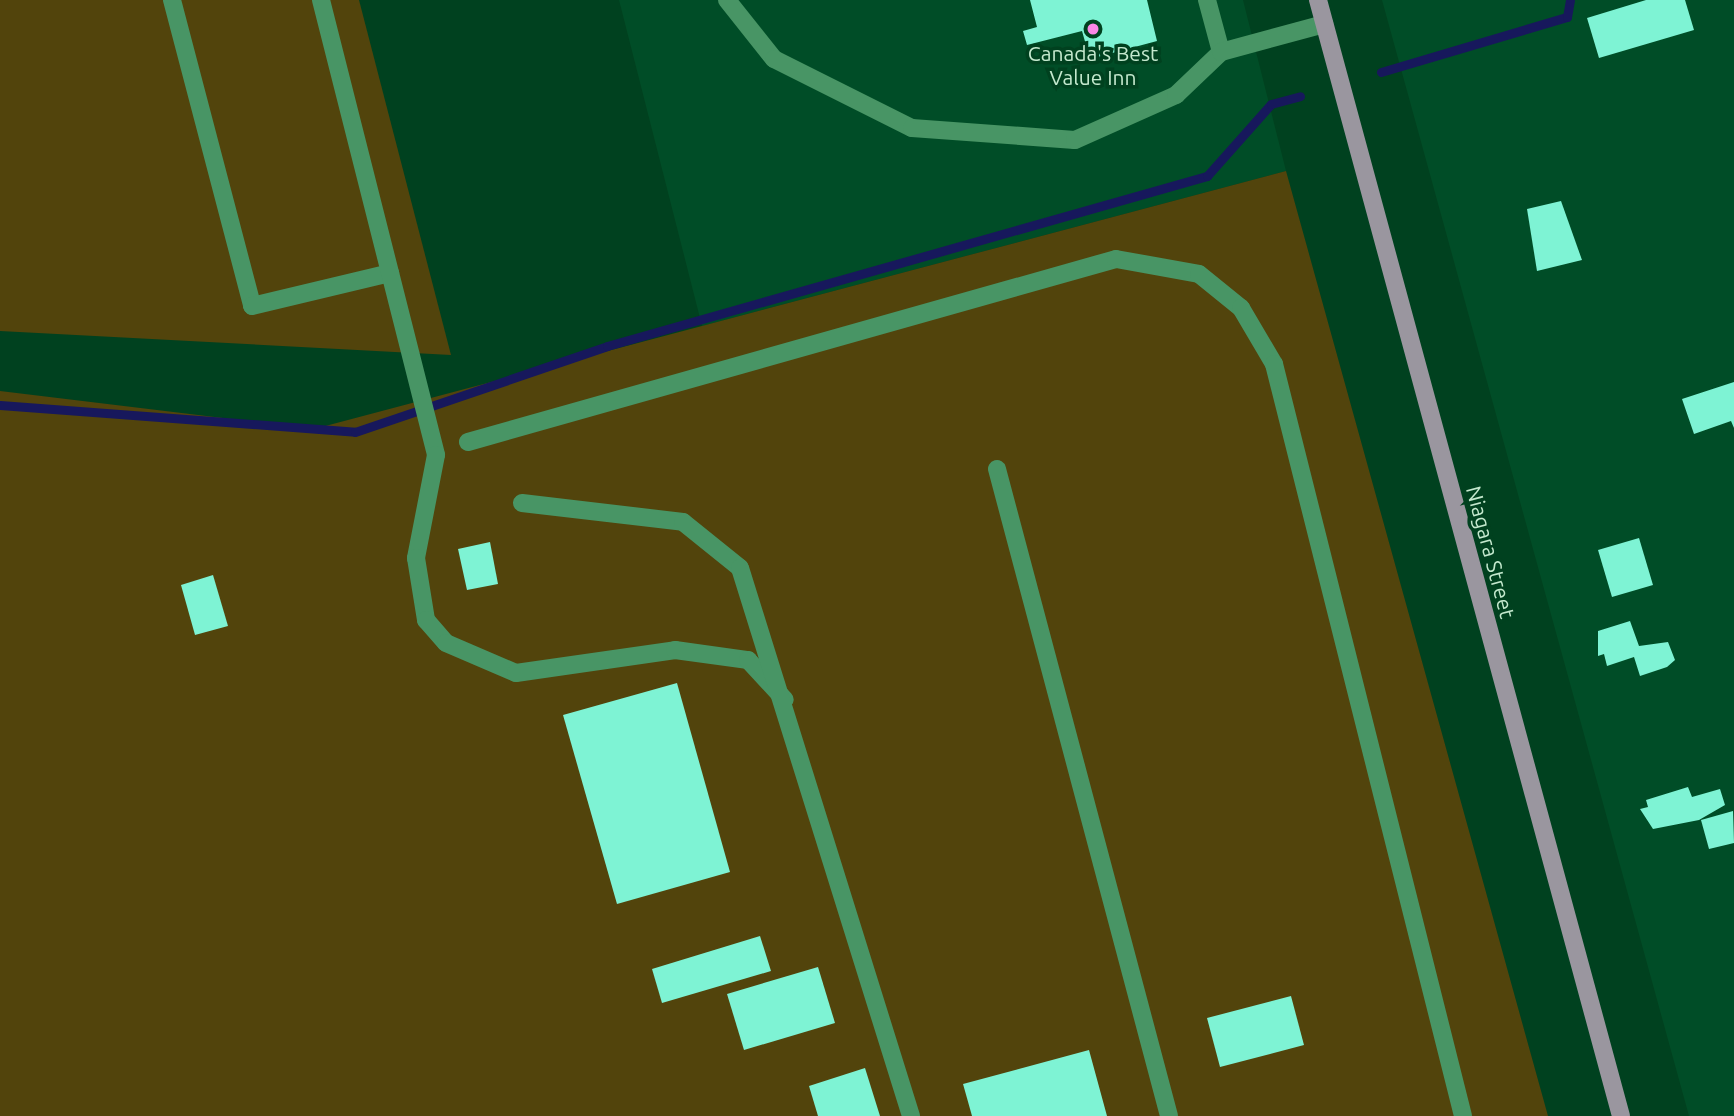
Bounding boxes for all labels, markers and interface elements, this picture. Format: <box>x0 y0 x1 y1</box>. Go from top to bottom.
marker: Canada's Best Value Inn <box>1085 21 1101 37</box>
place label: Canada's Best Value Inn <box>1028 40 1158 90</box>
street label: Niagara Street <box>1461 483 1521 621</box>

